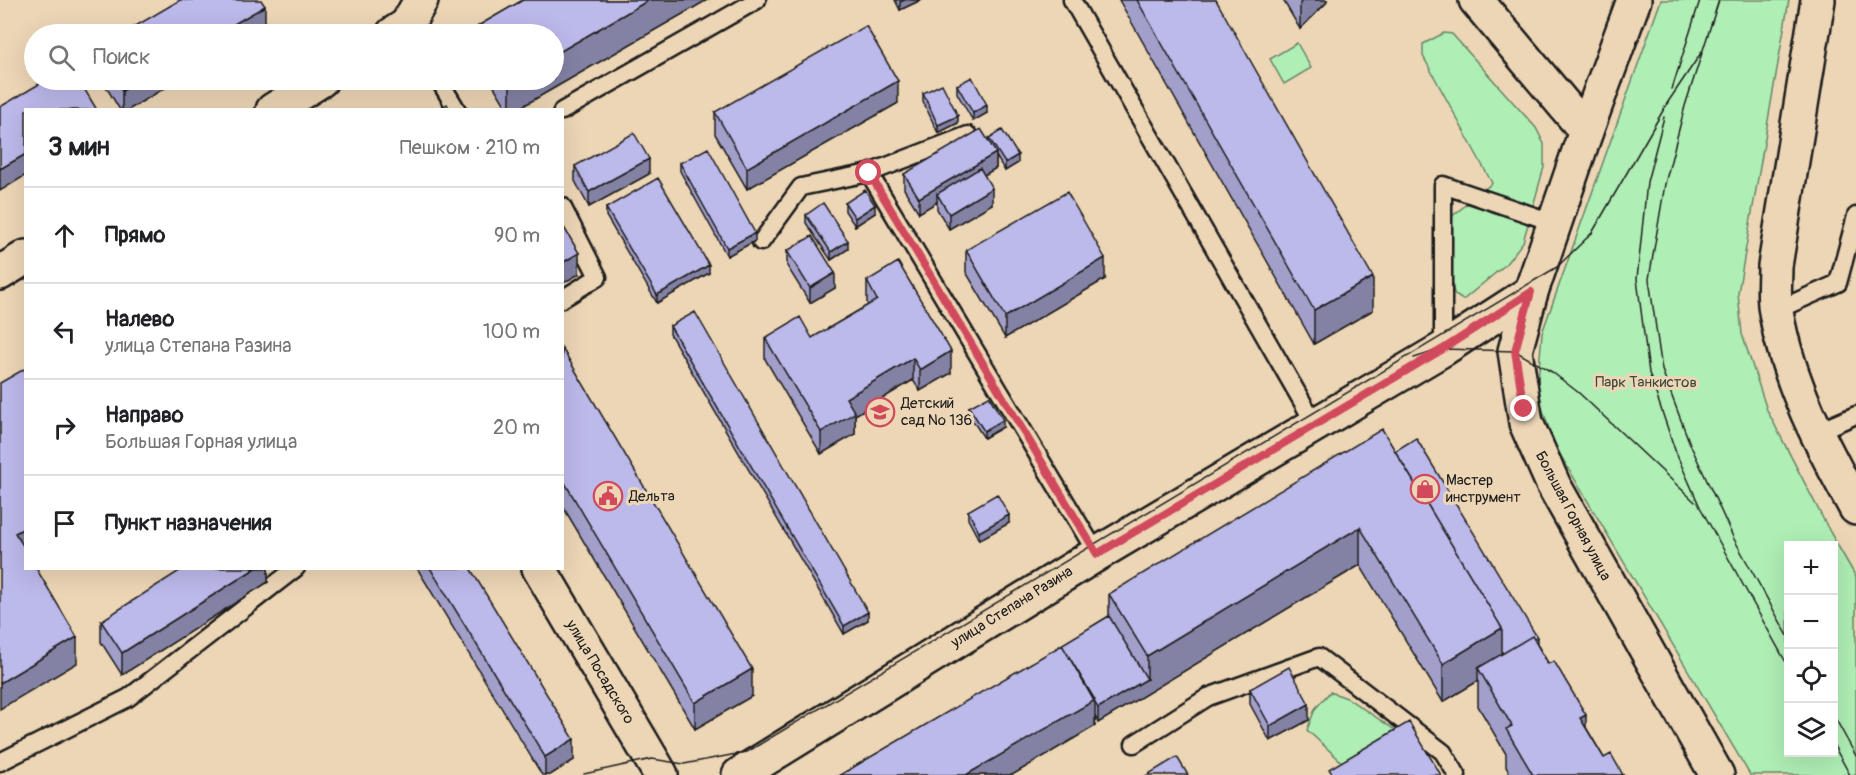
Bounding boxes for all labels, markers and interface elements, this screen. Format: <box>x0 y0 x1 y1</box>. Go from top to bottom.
search box <box>24 24 564 90</box>
icon: search <box>45 41 78 74</box>
text: Поиск <box>93 43 150 71</box>
text: 3 мин <box>48 131 110 163</box>
text: Пешком · 210 m <box>400 135 540 160</box>
route start <box>855 159 881 185</box>
icon: ahead <box>48 219 81 252</box>
text: Прямо <box>105 221 165 249</box>
text: 90 m <box>494 223 540 248</box>
text: Налево <box>105 305 174 333</box>
icon: left <box>48 315 81 348</box>
text: 100 m <box>483 319 540 344</box>
text: улица Степана Разина <box>105 333 292 358</box>
park label: Парк Танкистов <box>1595 373 1697 392</box>
place label: Детский сад № 136 <box>900 394 972 430</box>
route end <box>1510 395 1536 421</box>
school or university icon: Детский сад № 136 <box>864 396 896 428</box>
text: Направо <box>105 401 184 429</box>
icon: right <box>48 411 81 444</box>
text: 20 m <box>493 415 540 440</box>
text: Большая Горная улица <box>105 429 297 454</box>
street label: Большая Горная улица <box>1531 448 1615 584</box>
place label: Мастер инструмент <box>1446 471 1521 507</box>
shop icon: Мастер инструмент <box>1409 473 1441 505</box>
public building icon: Дельта <box>592 480 624 512</box>
place label: Дельта <box>628 487 675 506</box>
icon: arrive <box>48 507 81 540</box>
text: Пункт назначения <box>105 509 272 537</box>
map controls <box>1784 541 1838 757</box>
button: + <box>1784 541 1838 595</box>
street label: улица Степана Разина <box>947 562 1076 653</box>
button: − <box>1784 595 1838 649</box>
street label: улица Посадского <box>561 616 638 727</box>
button: locate <box>1784 649 1838 703</box>
button: layers <box>1784 703 1838 757</box>

